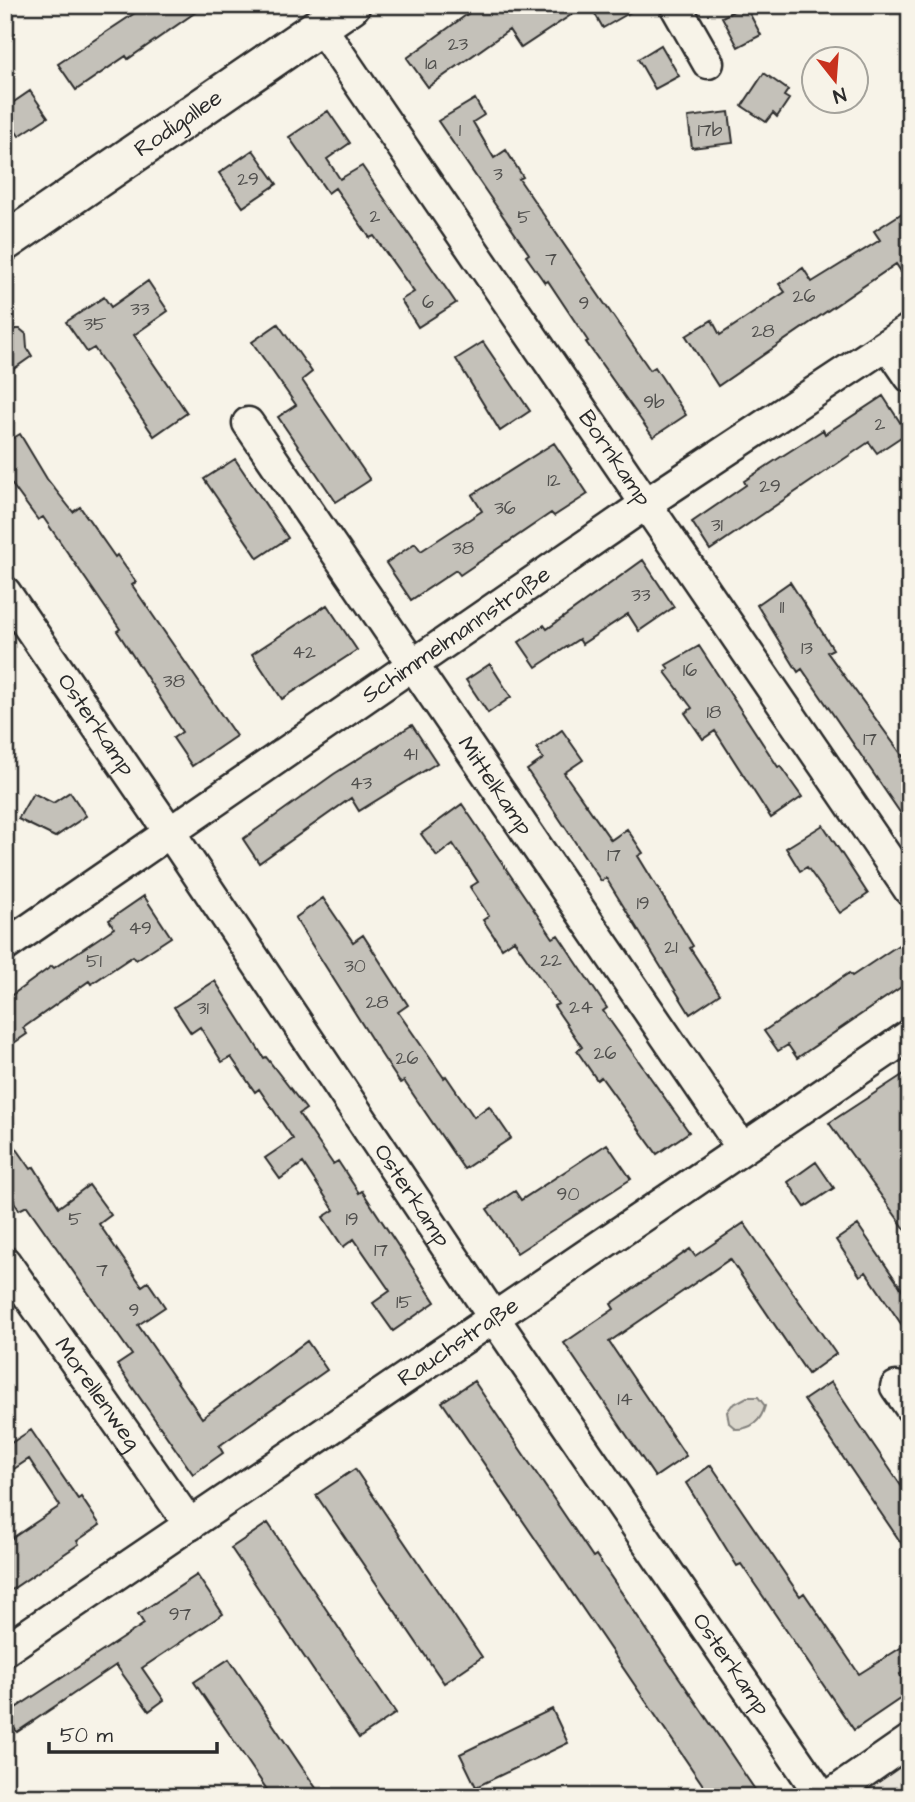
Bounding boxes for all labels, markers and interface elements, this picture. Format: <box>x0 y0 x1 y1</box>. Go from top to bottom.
house number: 23 <box>448 31 469 58</box>
north arrow <box>800 46 870 116</box>
house number: 1a <box>425 50 437 77</box>
text: N <box>830 80 849 109</box>
street label: Rodigallee <box>128 82 229 165</box>
house number: 1 <box>459 117 462 144</box>
house number: 17b <box>698 117 723 144</box>
house number: 3 <box>493 161 503 188</box>
house number: 29 <box>237 166 259 193</box>
house number: 2 <box>370 203 381 230</box>
house number: 5 <box>517 204 531 231</box>
house number: 7 <box>545 246 557 273</box>
house number: 26 <box>793 283 815 310</box>
house number: 6 <box>422 289 434 316</box>
house number: 9 <box>579 290 589 317</box>
house number: 33 <box>130 296 150 323</box>
house number: 35 <box>83 311 107 338</box>
house number: 28 <box>751 318 775 345</box>
house number: 9b <box>643 389 665 416</box>
street label: Bornkamp <box>570 404 659 513</box>
house number: 2 <box>875 411 886 438</box>
house number: 12 <box>547 467 561 494</box>
house number: 29 <box>759 473 781 500</box>
house number: 36 <box>494 495 516 522</box>
house number: 31 <box>711 512 724 539</box>
house number: 38 <box>452 535 474 562</box>
street label: Schimmelmannstraße <box>355 558 557 711</box>
house number: 33 <box>631 582 651 609</box>
house number: 11 <box>780 594 785 621</box>
house number: 13 <box>801 635 813 662</box>
house number: 42 <box>292 639 316 666</box>
house number: 16 <box>683 657 697 684</box>
street label: Osterkamp <box>50 667 143 783</box>
house number: 38 <box>163 668 185 695</box>
house number: 18 <box>707 699 721 726</box>
house number: 17 <box>863 726 877 753</box>
street label: Mittelkamp <box>450 730 541 842</box>
house number: 41 <box>402 741 418 768</box>
house number: 43 <box>350 770 373 797</box>
house number: 17 <box>607 842 621 869</box>
house number: 19 <box>636 890 650 917</box>
house number: 49 <box>128 915 152 942</box>
house number: 21 <box>664 934 678 961</box>
house number: 22 <box>540 947 562 974</box>
house number: 51 <box>86 948 103 975</box>
house number: 30 <box>344 953 366 980</box>
house number: 28 <box>365 989 389 1016</box>
house number: 24 <box>569 994 593 1021</box>
house number: 31 <box>197 995 210 1022</box>
house number: 26 <box>594 1040 616 1067</box>
house number: 26 <box>396 1045 418 1072</box>
street label: Osterkamp <box>366 1137 458 1254</box>
house number: 90 <box>557 1181 579 1208</box>
house number: 5 <box>68 1206 82 1233</box>
house number: 19 <box>345 1206 359 1233</box>
house number: 17 <box>374 1237 388 1264</box>
house number: 7 <box>96 1257 108 1284</box>
street label: Rauchstraße <box>391 1289 525 1395</box>
house number: 15 <box>396 1289 412 1316</box>
house number: 9 <box>129 1297 139 1324</box>
street label: Morellenweg <box>47 1331 149 1457</box>
house number: 14 <box>617 1386 633 1413</box>
house number: 97 <box>169 1601 192 1628</box>
street label: Osterkamp <box>685 1607 778 1722</box>
scale bar <box>49 1711 217 1755</box>
text: 50 m <box>60 1721 114 1750</box>

